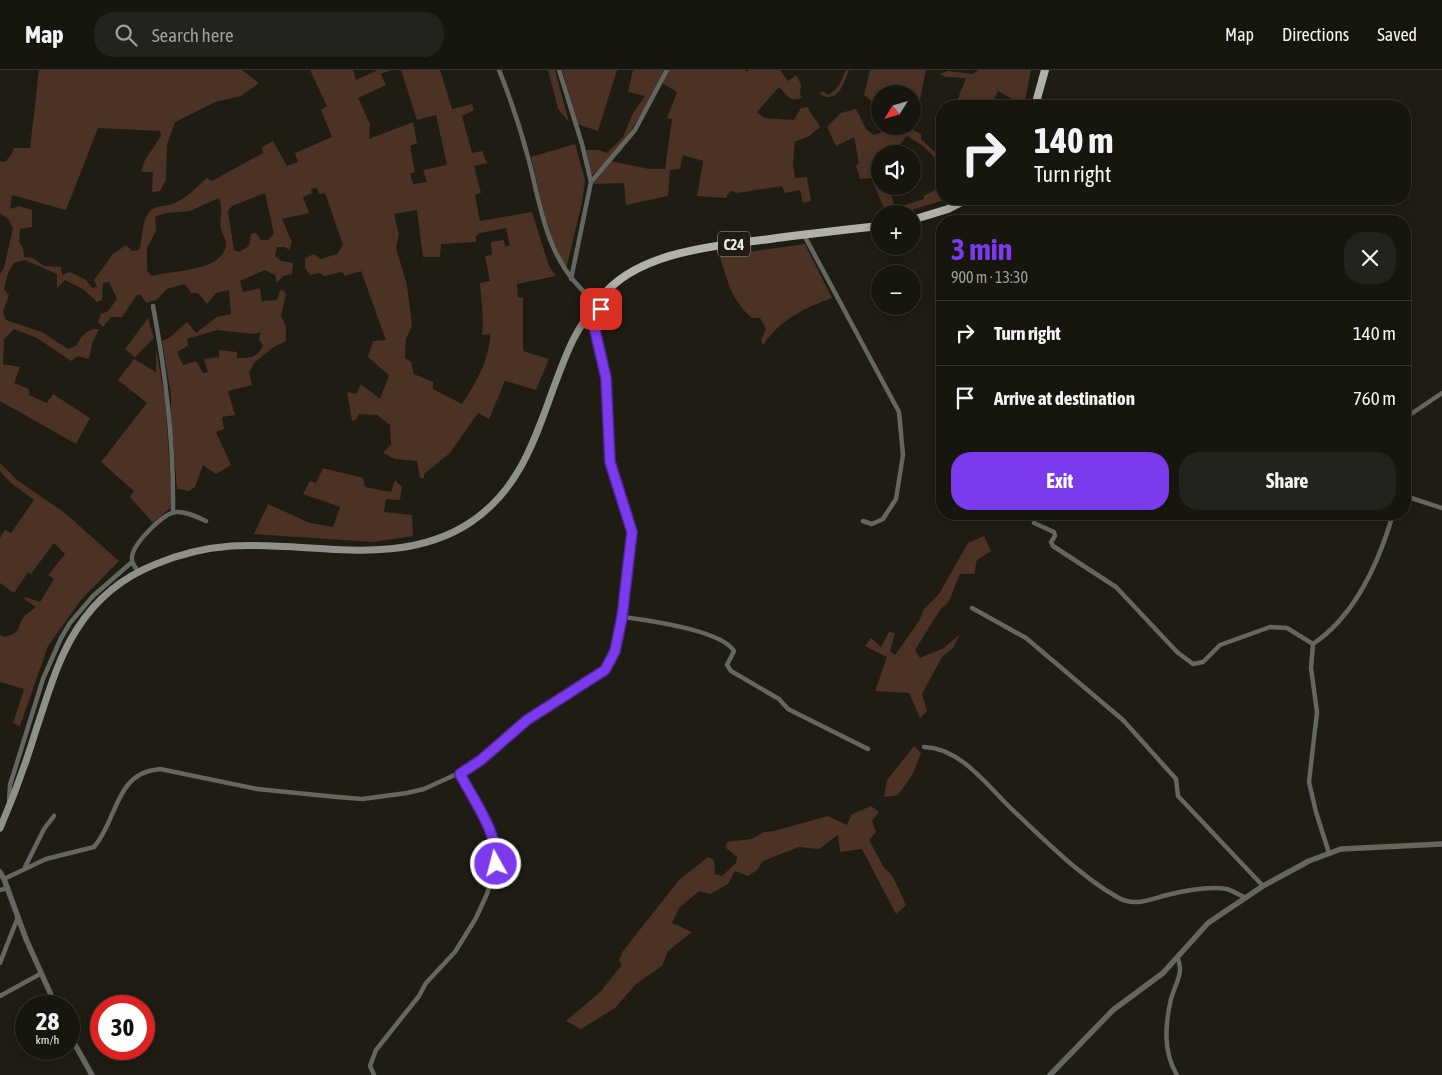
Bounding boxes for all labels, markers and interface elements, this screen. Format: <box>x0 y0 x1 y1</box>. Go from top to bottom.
search box <box>94 12 444 57</box>
text: Map <box>25 21 64 48</box>
icon: search <box>112 21 140 49</box>
text: Search here <box>152 24 234 46</box>
text: Map <box>1225 24 1254 45</box>
text: Directions <box>1282 24 1349 45</box>
text: Saved <box>1377 24 1417 45</box>
north arrow <box>871 85 921 135</box>
map controls <box>871 85 921 315</box>
icon: right <box>951 120 1016 185</box>
text: 140 m <box>1034 120 1113 160</box>
button: sound <box>871 145 921 195</box>
text: Turn right <box>1034 161 1111 187</box>
button: + <box>871 205 921 255</box>
road number: C24 <box>718 232 750 256</box>
text: 3 min <box>951 232 1012 266</box>
button: close <box>1344 232 1396 284</box>
button: − <box>871 265 921 315</box>
text: 900 m · 13:30 <box>951 268 1028 286</box>
pin <box>580 288 622 330</box>
icon: arrive <box>587 295 615 323</box>
icon: right <box>951 319 979 347</box>
text: Turn right <box>994 322 1061 344</box>
text: 140 m <box>1353 322 1396 344</box>
icon: arrive <box>951 384 979 412</box>
text: Arrive at destination <box>994 387 1135 409</box>
text: 760 m <box>1353 387 1396 409</box>
button: Exit <box>951 452 1169 510</box>
button: Share <box>1179 452 1396 510</box>
position arrow <box>469 837 521 889</box>
speed limit sign: 30 <box>90 995 155 1060</box>
text: 28 <box>36 1007 59 1035</box>
text: km/h <box>36 1033 59 1047</box>

